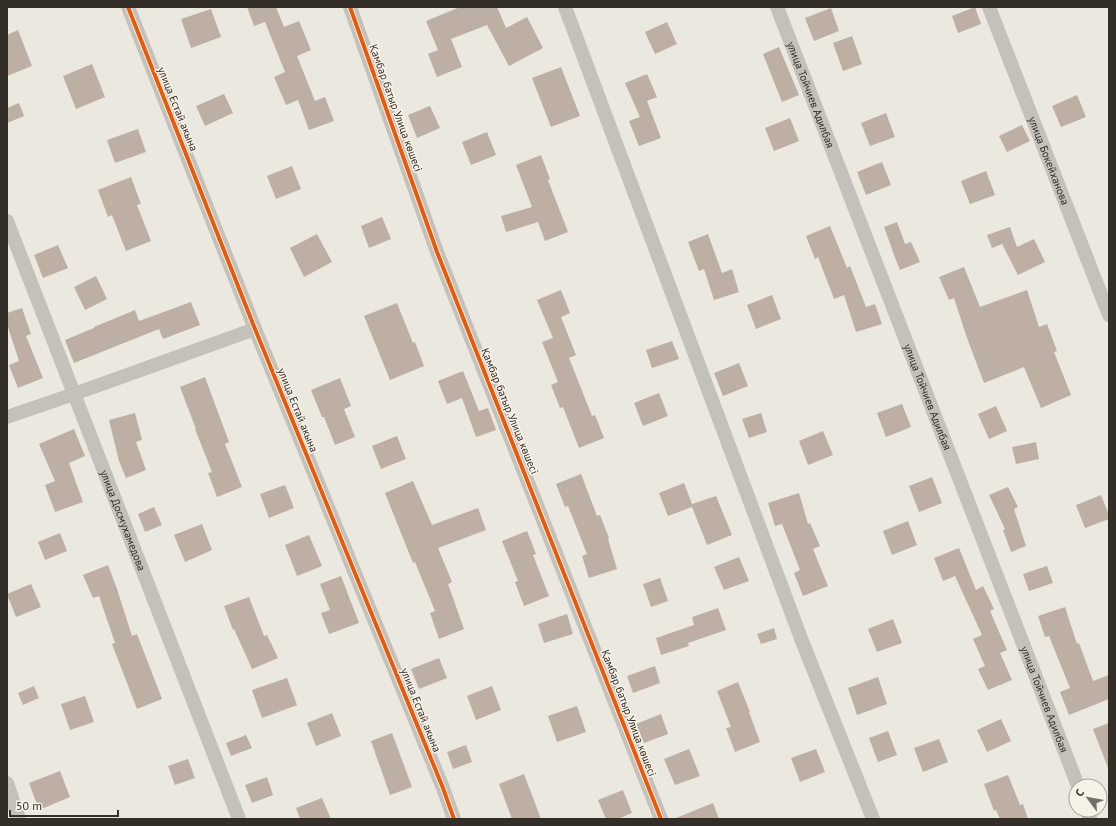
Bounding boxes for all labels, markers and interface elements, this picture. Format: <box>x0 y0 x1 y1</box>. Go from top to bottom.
street label: улица Тойчиев Адилбая <box>784 40 838 150</box>
street label: Қамбар батыр Улица көшесі <box>366 42 426 174</box>
street label: улица Естай акына <box>155 65 201 153</box>
street label: улица Бокейханова <box>1025 115 1072 207</box>
street label: улица Тойчиев Адилбая <box>901 342 955 452</box>
street label: Қамбар батыр Улица көшесі <box>478 346 542 476</box>
street label: улица Естай акына <box>275 366 321 454</box>
street label: улица Досмухамедова <box>97 468 149 573</box>
street label: улица Тойчиев Адилбая <box>1018 644 1071 754</box>
street label: Қамбар батыр Улица көшесі <box>598 648 660 778</box>
street label: улица Естай акына <box>398 666 444 754</box>
north arrow <box>1068 778 1108 818</box>
text: С <box>1072 786 1087 799</box>
scale bar <box>10 792 118 818</box>
text: 50 m <box>16 798 42 813</box>

